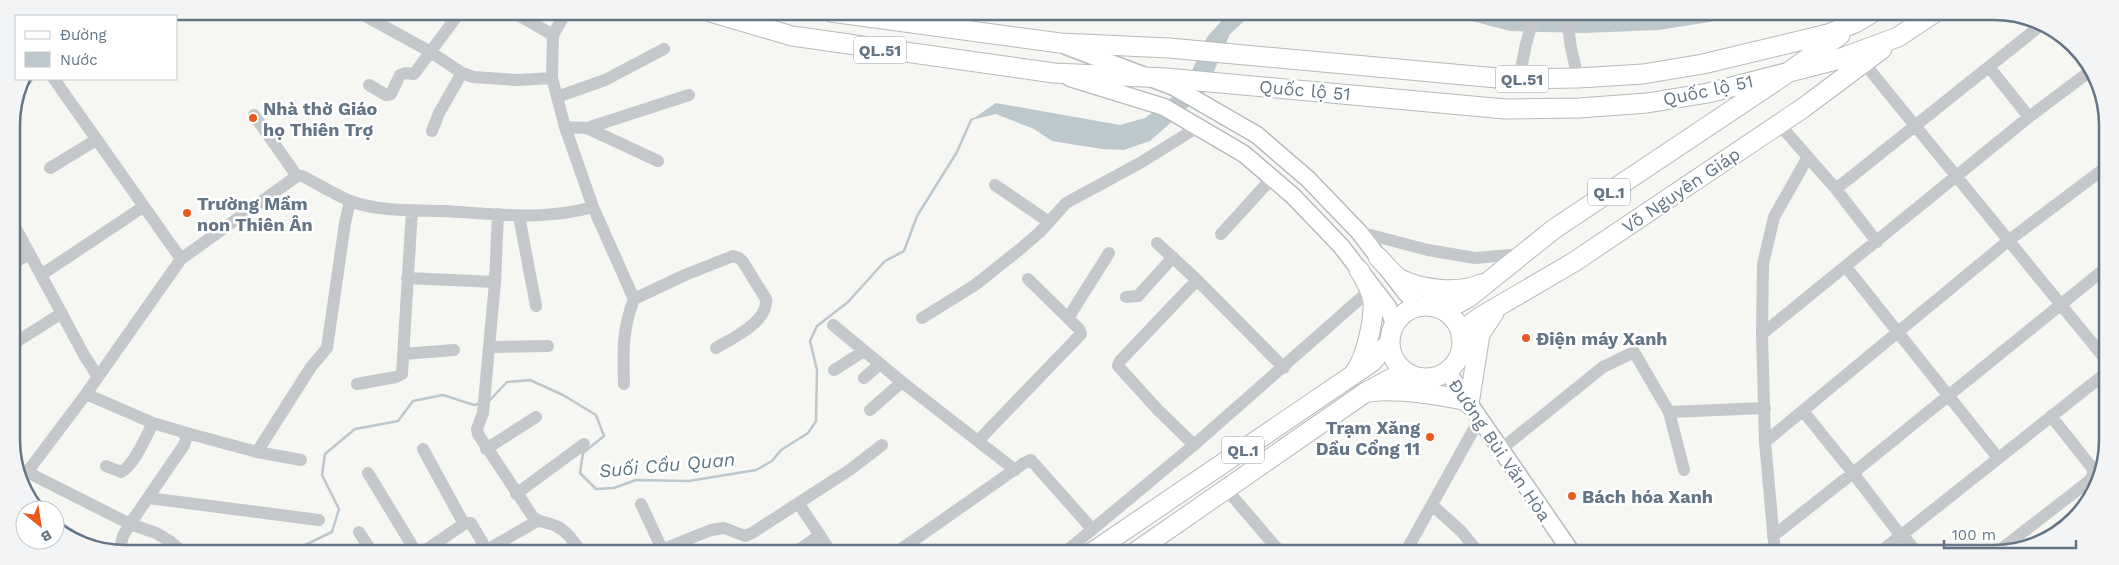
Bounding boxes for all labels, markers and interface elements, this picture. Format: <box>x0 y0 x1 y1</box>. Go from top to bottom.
legend <box>15 15 178 80</box>
text: Đường <box>60 26 107 44</box>
road number: QL.51 <box>854 36 906 64</box>
text: Nước <box>60 51 98 69</box>
road number: QL.51 <box>1496 66 1548 92</box>
street label: Quốc lộ 51 <box>1661 70 1755 110</box>
street label: Quốc lộ 51 <box>1258 76 1352 104</box>
place label: Nhà thờ Giáo họ Thiên Trợ <box>263 98 378 140</box>
marker: Nhà thờ Giáo họ Thiên Trợ <box>247 112 259 124</box>
street label: Võ Nguyên Giáp <box>1618 143 1744 237</box>
road number: QL.1 <box>1588 178 1630 206</box>
place label: Trường Mầm non Thiên Ân <box>197 193 313 235</box>
marker: Trường Mầm non Thiên Ân <box>181 207 193 219</box>
place label: Điện máy Xanh <box>1536 328 1667 349</box>
marker: Điện máy Xanh <box>1520 332 1532 344</box>
street label: Đường Bùi Văn Hòa <box>1445 375 1555 525</box>
place label: Trạm Xăng Dầu Cổng 11 <box>1316 417 1421 459</box>
marker: Trạm Xăng Dầu Cổng 11 <box>1424 431 1436 443</box>
road number: QL.1 <box>1222 436 1264 464</box>
water label: Suối Cầu Quan <box>598 448 736 482</box>
place label: Bách hóa Xanh <box>1582 486 1713 507</box>
marker: Bách hóa Xanh <box>1566 490 1578 502</box>
north arrow <box>15 500 65 550</box>
scale bar <box>1944 518 2076 550</box>
text: 100 m <box>1952 526 1996 544</box>
text: B <box>38 527 55 546</box>

